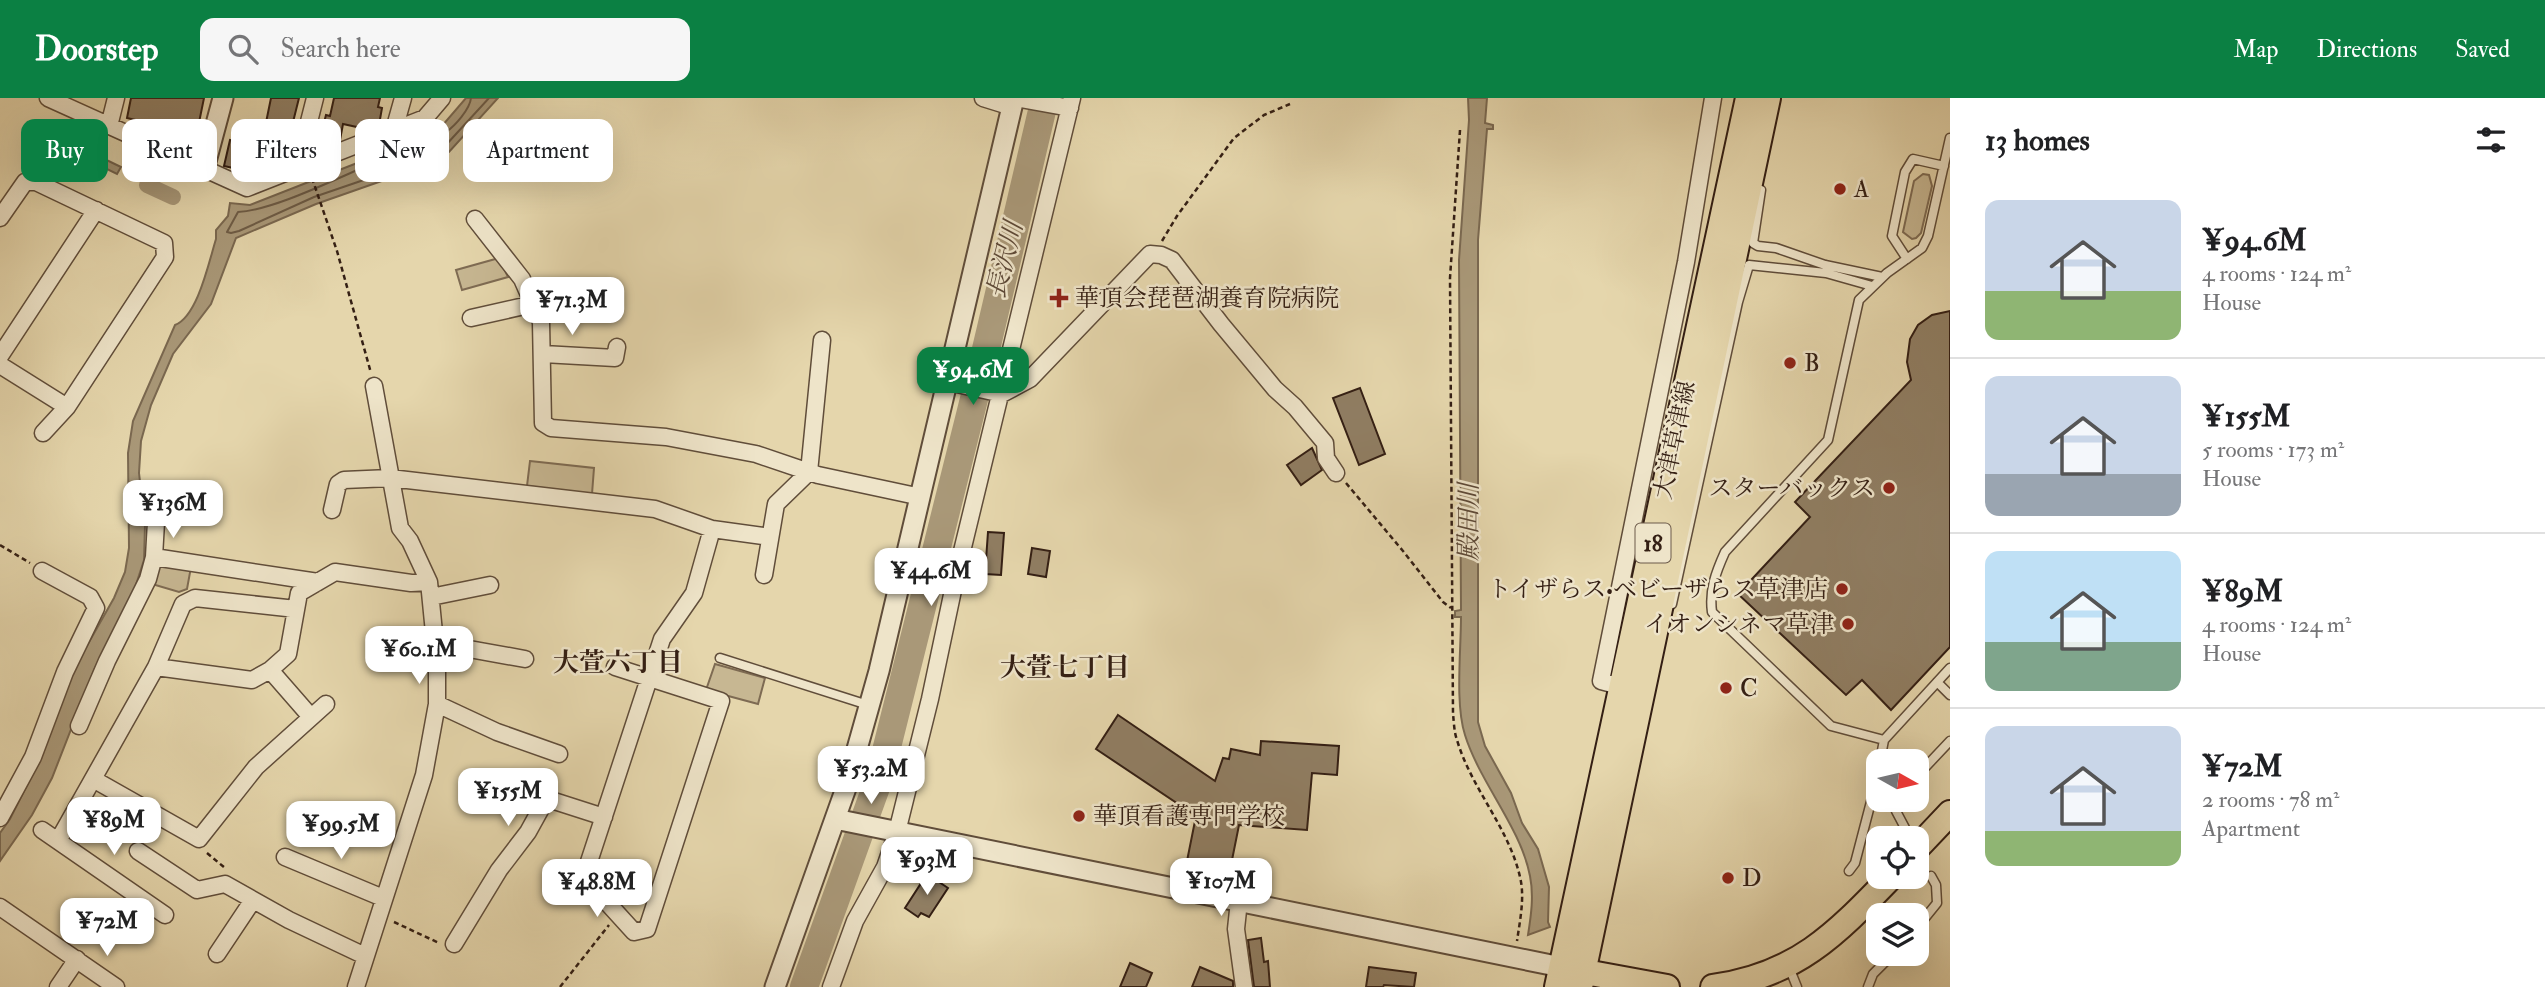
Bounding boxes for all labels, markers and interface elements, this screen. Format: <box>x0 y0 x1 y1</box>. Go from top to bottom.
search box <box>200 18 690 81</box>
text: Doorstep <box>35 29 158 70</box>
icon: search <box>224 30 262 68</box>
text: Search here <box>280 33 401 65</box>
text: Map <box>2233 34 2278 65</box>
text: Directions <box>2316 34 2417 65</box>
text: Saved <box>2455 34 2510 65</box>
chip: Buy <box>21 119 108 182</box>
chip: Rent <box>122 119 217 182</box>
chip: Filters <box>231 119 341 182</box>
chip: New <box>355 119 449 182</box>
chip: Apartment <box>463 119 613 182</box>
icon: filters <box>2472 121 2510 159</box>
text: 13 homes <box>1985 122 2090 159</box>
place label: A <box>1853 174 1869 205</box>
marker: A <box>1832 181 1848 197</box>
water label: 長沢川 <box>980 215 1031 302</box>
text: ¥94.6M <box>2202 222 2307 259</box>
icon: home <box>2041 228 2125 312</box>
text: 4 rooms · 124 m² <box>2202 259 2351 288</box>
pin: ¥71.3M <box>515 278 629 337</box>
place label: 華頂会琵琶湖養育院病院 <box>1075 283 1339 314</box>
text: ¥71.3M <box>536 285 608 314</box>
marker: 華頂会琵琶湖養育院病院 <box>1049 288 1069 308</box>
text: House <box>2202 288 2261 317</box>
pin: ¥94.6M <box>916 348 1030 407</box>
place label: B <box>1804 348 1820 379</box>
text: ¥94.6M <box>933 355 1013 384</box>
marker: B <box>1782 355 1798 371</box>
street label: 大津草津線 <box>1647 378 1703 502</box>
text: ¥155M <box>2202 398 2291 435</box>
icon: home <box>2041 404 2125 488</box>
text: 5 rooms · 173 m² <box>2202 435 2344 464</box>
text: House <box>2202 464 2261 493</box>
place label: スターバックス <box>1708 473 1875 504</box>
pin: ¥136M <box>124 480 222 540</box>
water label: 殿田川 <box>1453 480 1485 561</box>
marker: スターバックス <box>1881 480 1897 496</box>
text: ¥136M <box>139 488 207 517</box>
road number: 18 <box>1636 524 1670 562</box>
pin: ¥44.6M <box>874 548 988 608</box>
text: ¥44.6M <box>891 556 971 585</box>
text: ¥89M <box>2202 573 2283 610</box>
place label: トイザらス•ベビーザらス草津店 <box>1488 574 1828 605</box>
icon: home <box>2041 579 2125 663</box>
marker: トイザらス•ベビーザらス草津店 <box>1834 581 1850 597</box>
place label: イオンシネマ草津 <box>1644 609 1834 640</box>
text: 4 rooms · 124 m² <box>2202 610 2351 639</box>
marker: イオンシネマ草津 <box>1840 616 1856 632</box>
pin: ¥60.1M <box>362 626 476 686</box>
text: ¥60.1M <box>381 634 457 663</box>
text: House <box>2202 639 2261 668</box>
district label: 大萱六丁目 <box>553 647 683 679</box>
district label: 大萱七丁目 <box>1000 652 1130 684</box>
place label: C <box>1740 673 1758 704</box>
marker: C <box>1718 680 1734 696</box>
pin: ¥53.2M <box>814 746 928 806</box>
text: ¥72M <box>2202 748 2283 785</box>
north arrow <box>1866 749 1928 812</box>
map controls <box>1866 749 1929 966</box>
text: ¥53.2M <box>834 754 908 783</box>
icon: home <box>2041 754 2125 838</box>
pin: ¥155M <box>459 768 557 828</box>
text: ¥155M <box>474 776 542 805</box>
text: 2 rooms · 78 m² <box>2202 785 2340 814</box>
pin: ¥89M <box>73 798 155 857</box>
place label: 華頂看護専門学校 <box>1093 801 1285 832</box>
pin: ¥99.5M <box>284 802 398 861</box>
text: ¥89M <box>83 805 145 834</box>
marker: 華頂看護専門学校 <box>1071 808 1087 824</box>
text: ¥99.5M <box>302 809 380 838</box>
text: Apartment <box>2202 814 2300 843</box>
button: locate <box>1866 826 1929 889</box>
pin: ¥93M <box>886 838 968 897</box>
text: ¥93M <box>897 845 957 874</box>
pin: ¥107M <box>1172 858 1270 918</box>
pin: ¥48.8M <box>540 860 654 919</box>
place label: D <box>1742 863 1762 894</box>
text: ¥107M <box>1186 866 1256 895</box>
text: ¥48.8M <box>558 867 636 896</box>
marker: D <box>1720 870 1736 886</box>
pin: ¥72M <box>66 898 148 958</box>
button: layers <box>1866 903 1929 966</box>
text: ¥72M <box>76 906 138 935</box>

